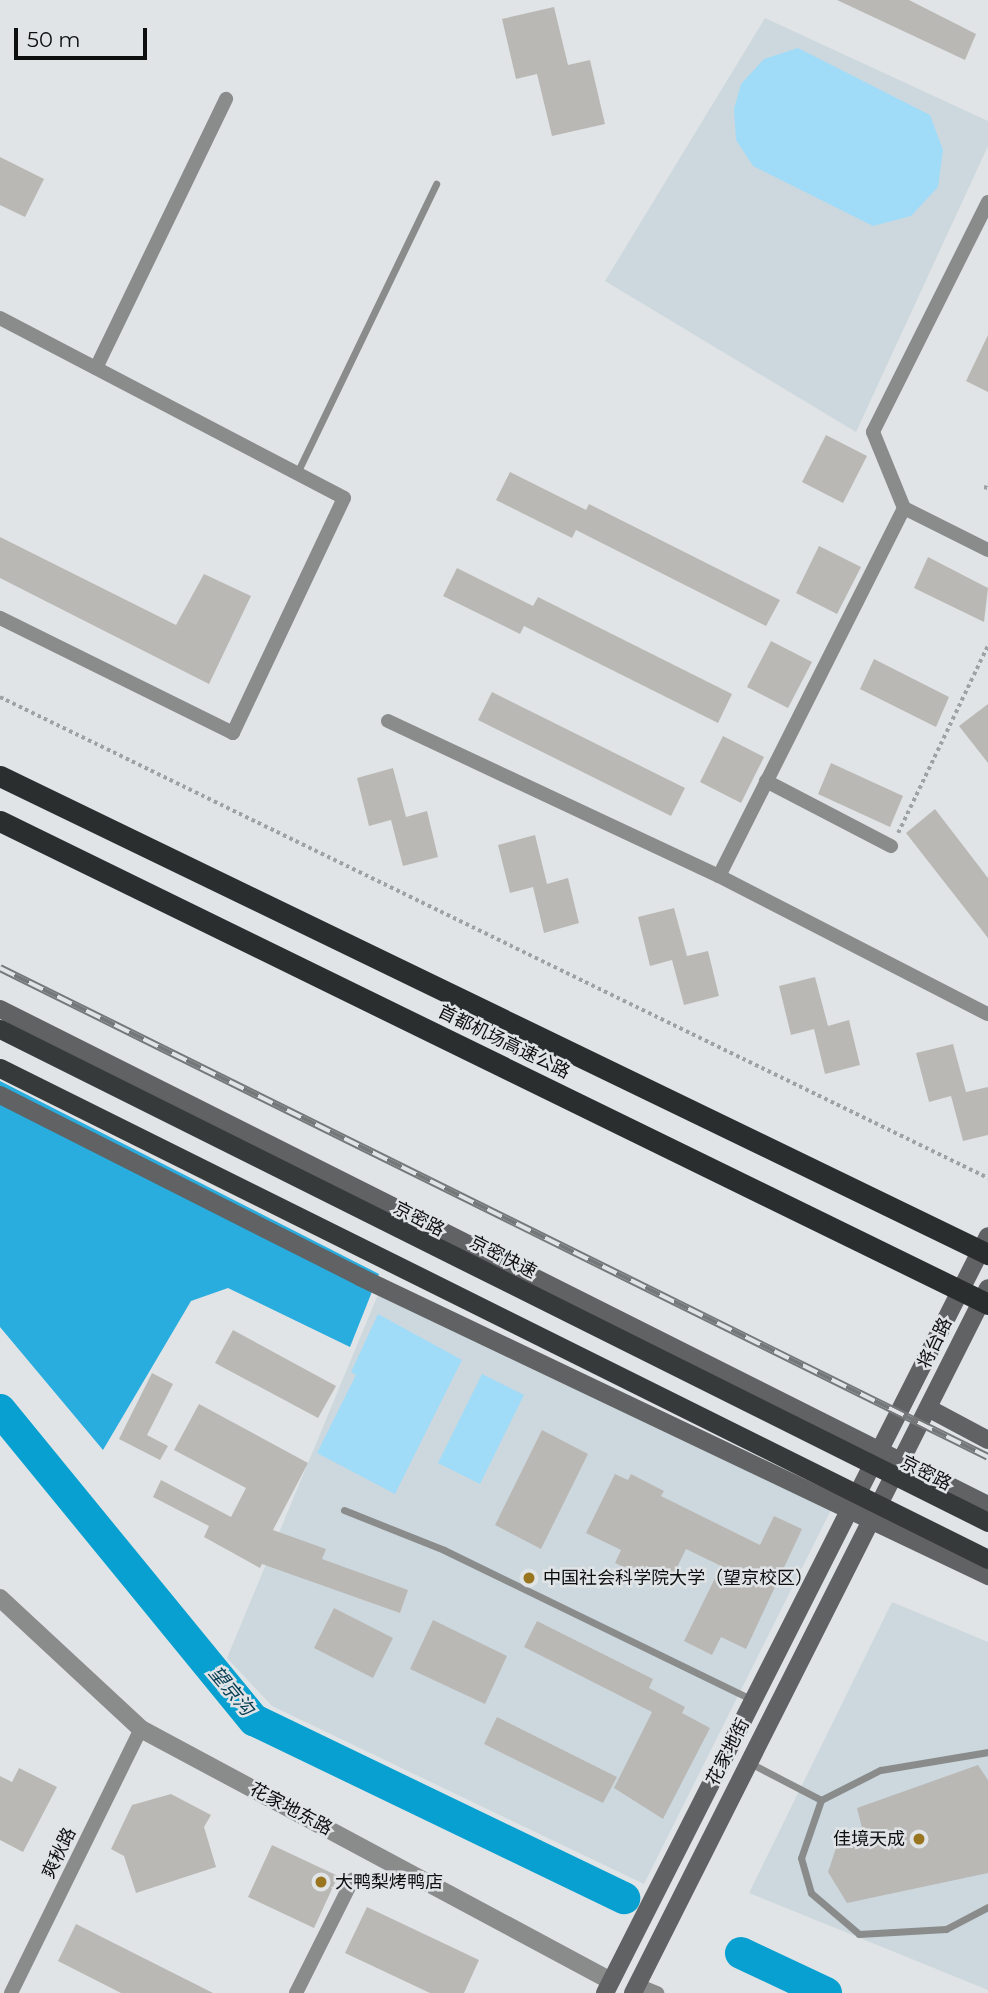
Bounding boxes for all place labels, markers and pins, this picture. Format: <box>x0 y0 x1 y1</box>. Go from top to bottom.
place label: 中国社会科学院大学（望京校区） <box>543 1567 813 1589</box>
marker: 中国社会科学院大学（望京校区） <box>521 1570 537 1586</box>
place label: 佳境天成 <box>833 1828 905 1850</box>
marker: 佳境天成 <box>911 1831 927 1847</box>
place label: 大鸭梨烤鸭店 <box>335 1871 443 1893</box>
marker: 大鸭梨烤鸭店 <box>313 1874 329 1890</box>

